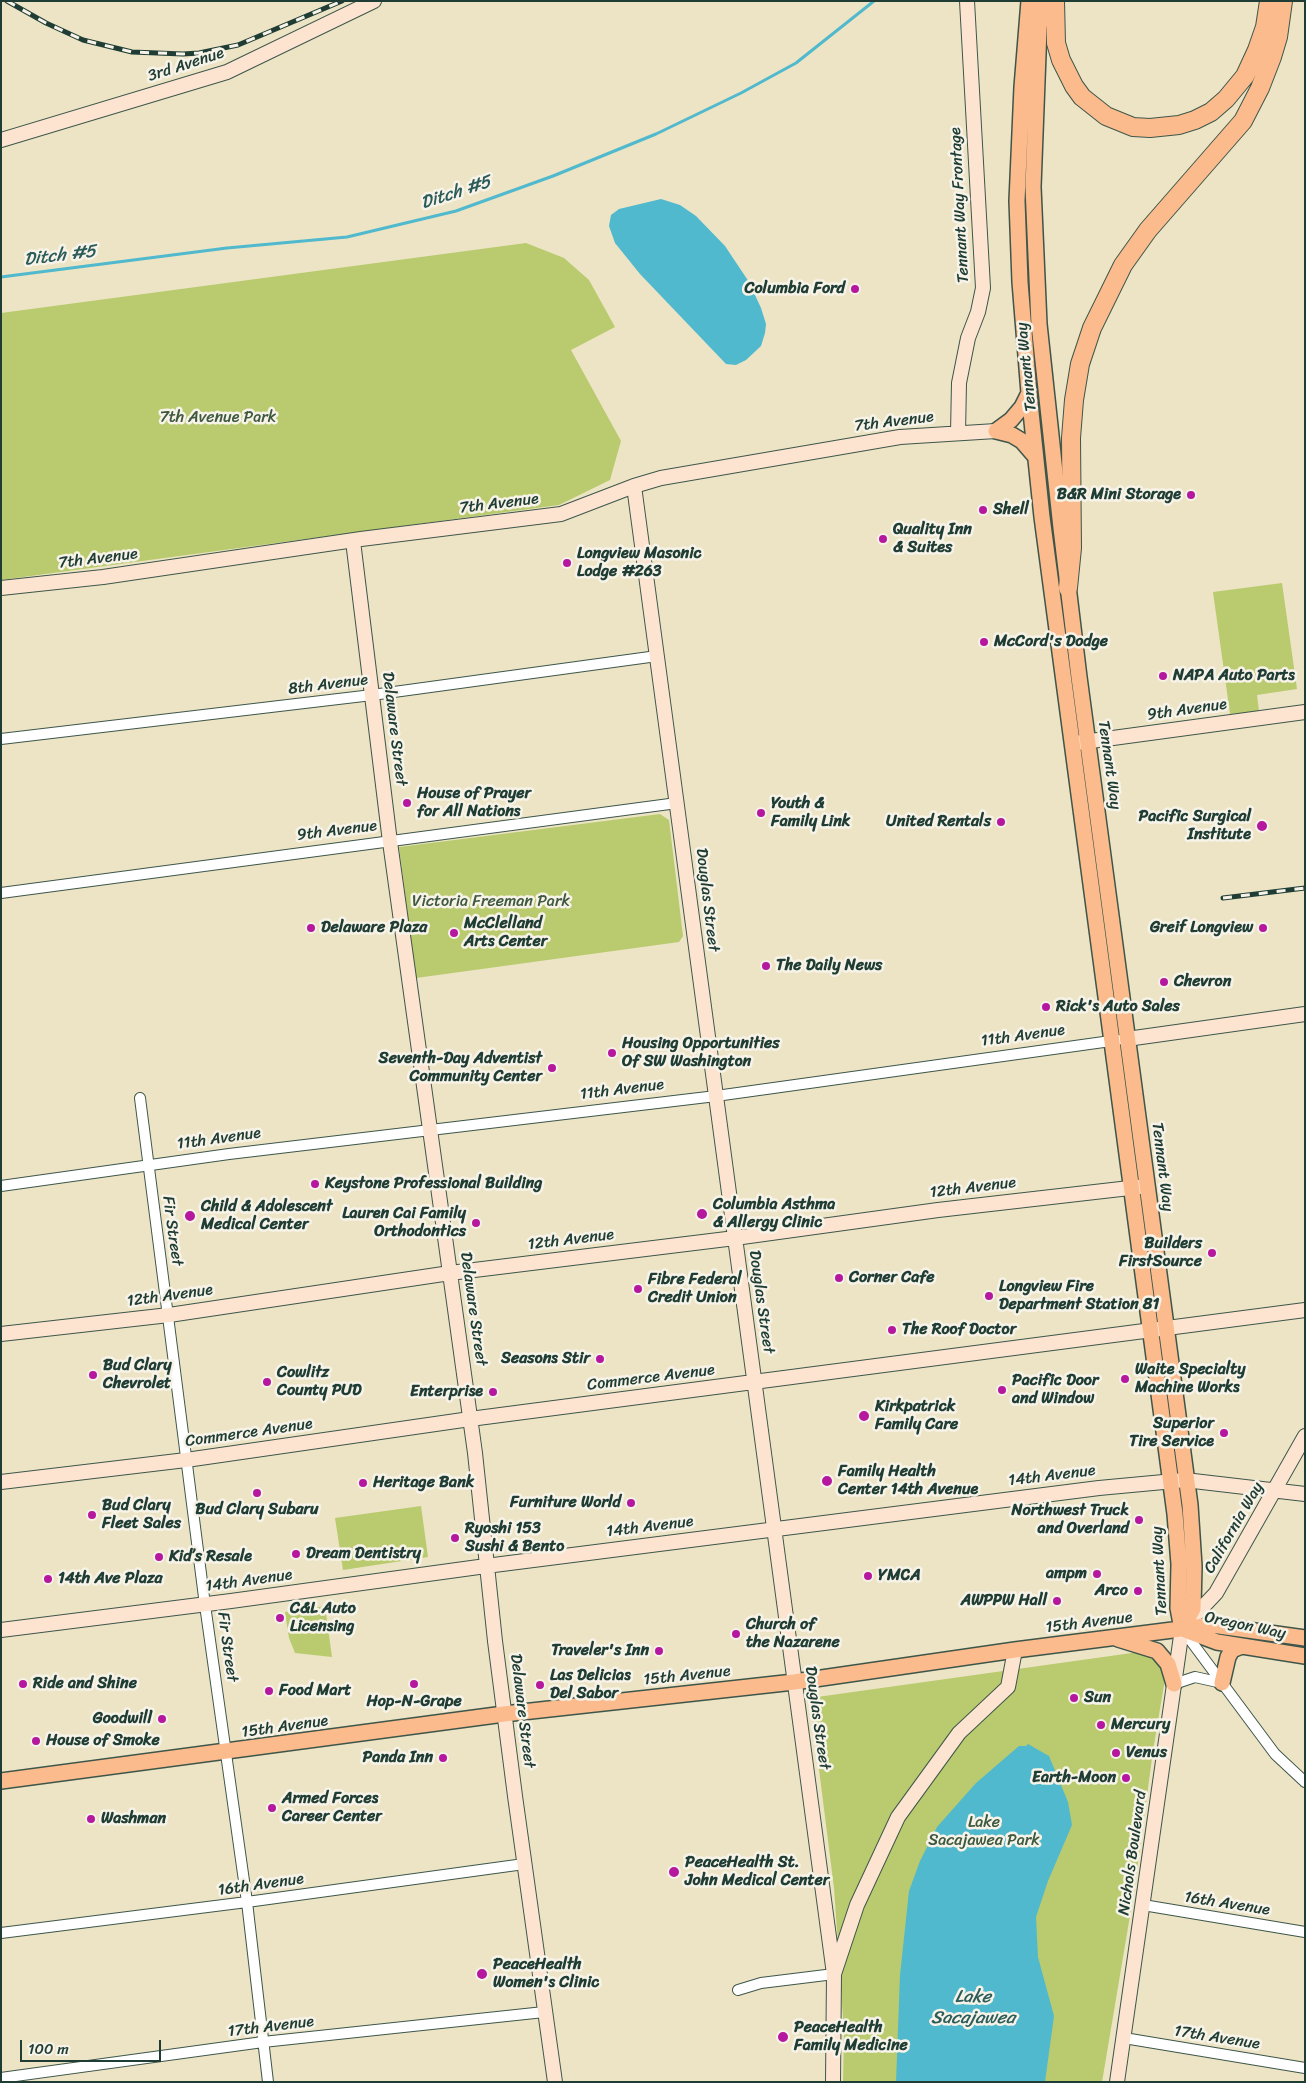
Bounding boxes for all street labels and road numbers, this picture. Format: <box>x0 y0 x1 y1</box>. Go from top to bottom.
street label: 3rd Avenue <box>145 44 227 86</box>
street label: Tennant Way Frontage <box>946 127 974 283</box>
street label: Tennant Way <box>1013 322 1041 412</box>
street label: 7th Avenue <box>853 408 935 436</box>
street label: 7th Avenue <box>458 490 540 518</box>
street label: 7th Avenue <box>57 545 139 573</box>
street label: 8th Avenue <box>287 671 369 699</box>
street label: Delaware Street <box>377 671 411 787</box>
street label: 9th Avenue <box>1146 695 1228 725</box>
street label: Tennant Way <box>1093 719 1125 811</box>
street label: 9th Avenue <box>296 817 378 845</box>
street label: Douglas Street <box>691 847 723 953</box>
street label: 11th Avenue <box>980 1021 1066 1051</box>
street label: 11th Avenue <box>579 1075 665 1105</box>
street label: Tennant Way <box>1147 1121 1177 1213</box>
street label: 11th Avenue <box>176 1124 262 1154</box>
street label: 12th Avenue <box>929 1173 1017 1203</box>
street label: Fir Street <box>158 1195 186 1267</box>
street label: 12th Avenue <box>527 1225 615 1255</box>
street label: Douglas Street <box>744 1249 778 1355</box>
street label: Delaware Street <box>455 1251 491 1367</box>
street label: 12th Avenue <box>126 1280 214 1312</box>
street label: Commerce Avenue <box>586 1361 716 1395</box>
street label: Commerce Avenue <box>184 1415 314 1451</box>
street label: 14th Avenue <box>1007 1461 1097 1491</box>
street label: California Way <box>1200 1479 1268 1577</box>
street label: 14th Avenue <box>605 1512 695 1542</box>
street label: Tennant Way <box>1148 1526 1172 1616</box>
street label: 14th Avenue <box>204 1565 294 1597</box>
street label: 15th Avenue <box>1045 1608 1133 1638</box>
street label: Oregon Way <box>1202 1608 1288 1644</box>
street label: Fir Street <box>213 1611 241 1683</box>
street label: Delaware Street <box>505 1653 539 1769</box>
street label: 15th Avenue <box>643 1662 731 1690</box>
street label: Douglas Street <box>800 1665 834 1771</box>
street label: 15th Avenue <box>240 1711 330 1743</box>
street label: Nichols Boulevard <box>1115 1789 1151 1917</box>
street label: 16th Avenue <box>217 1869 305 1901</box>
street label: 16th Avenue <box>1183 1888 1271 1920</box>
street label: 17th Avenue <box>227 2012 315 2042</box>
street label: 17th Avenue <box>1173 2022 1261 2054</box>

